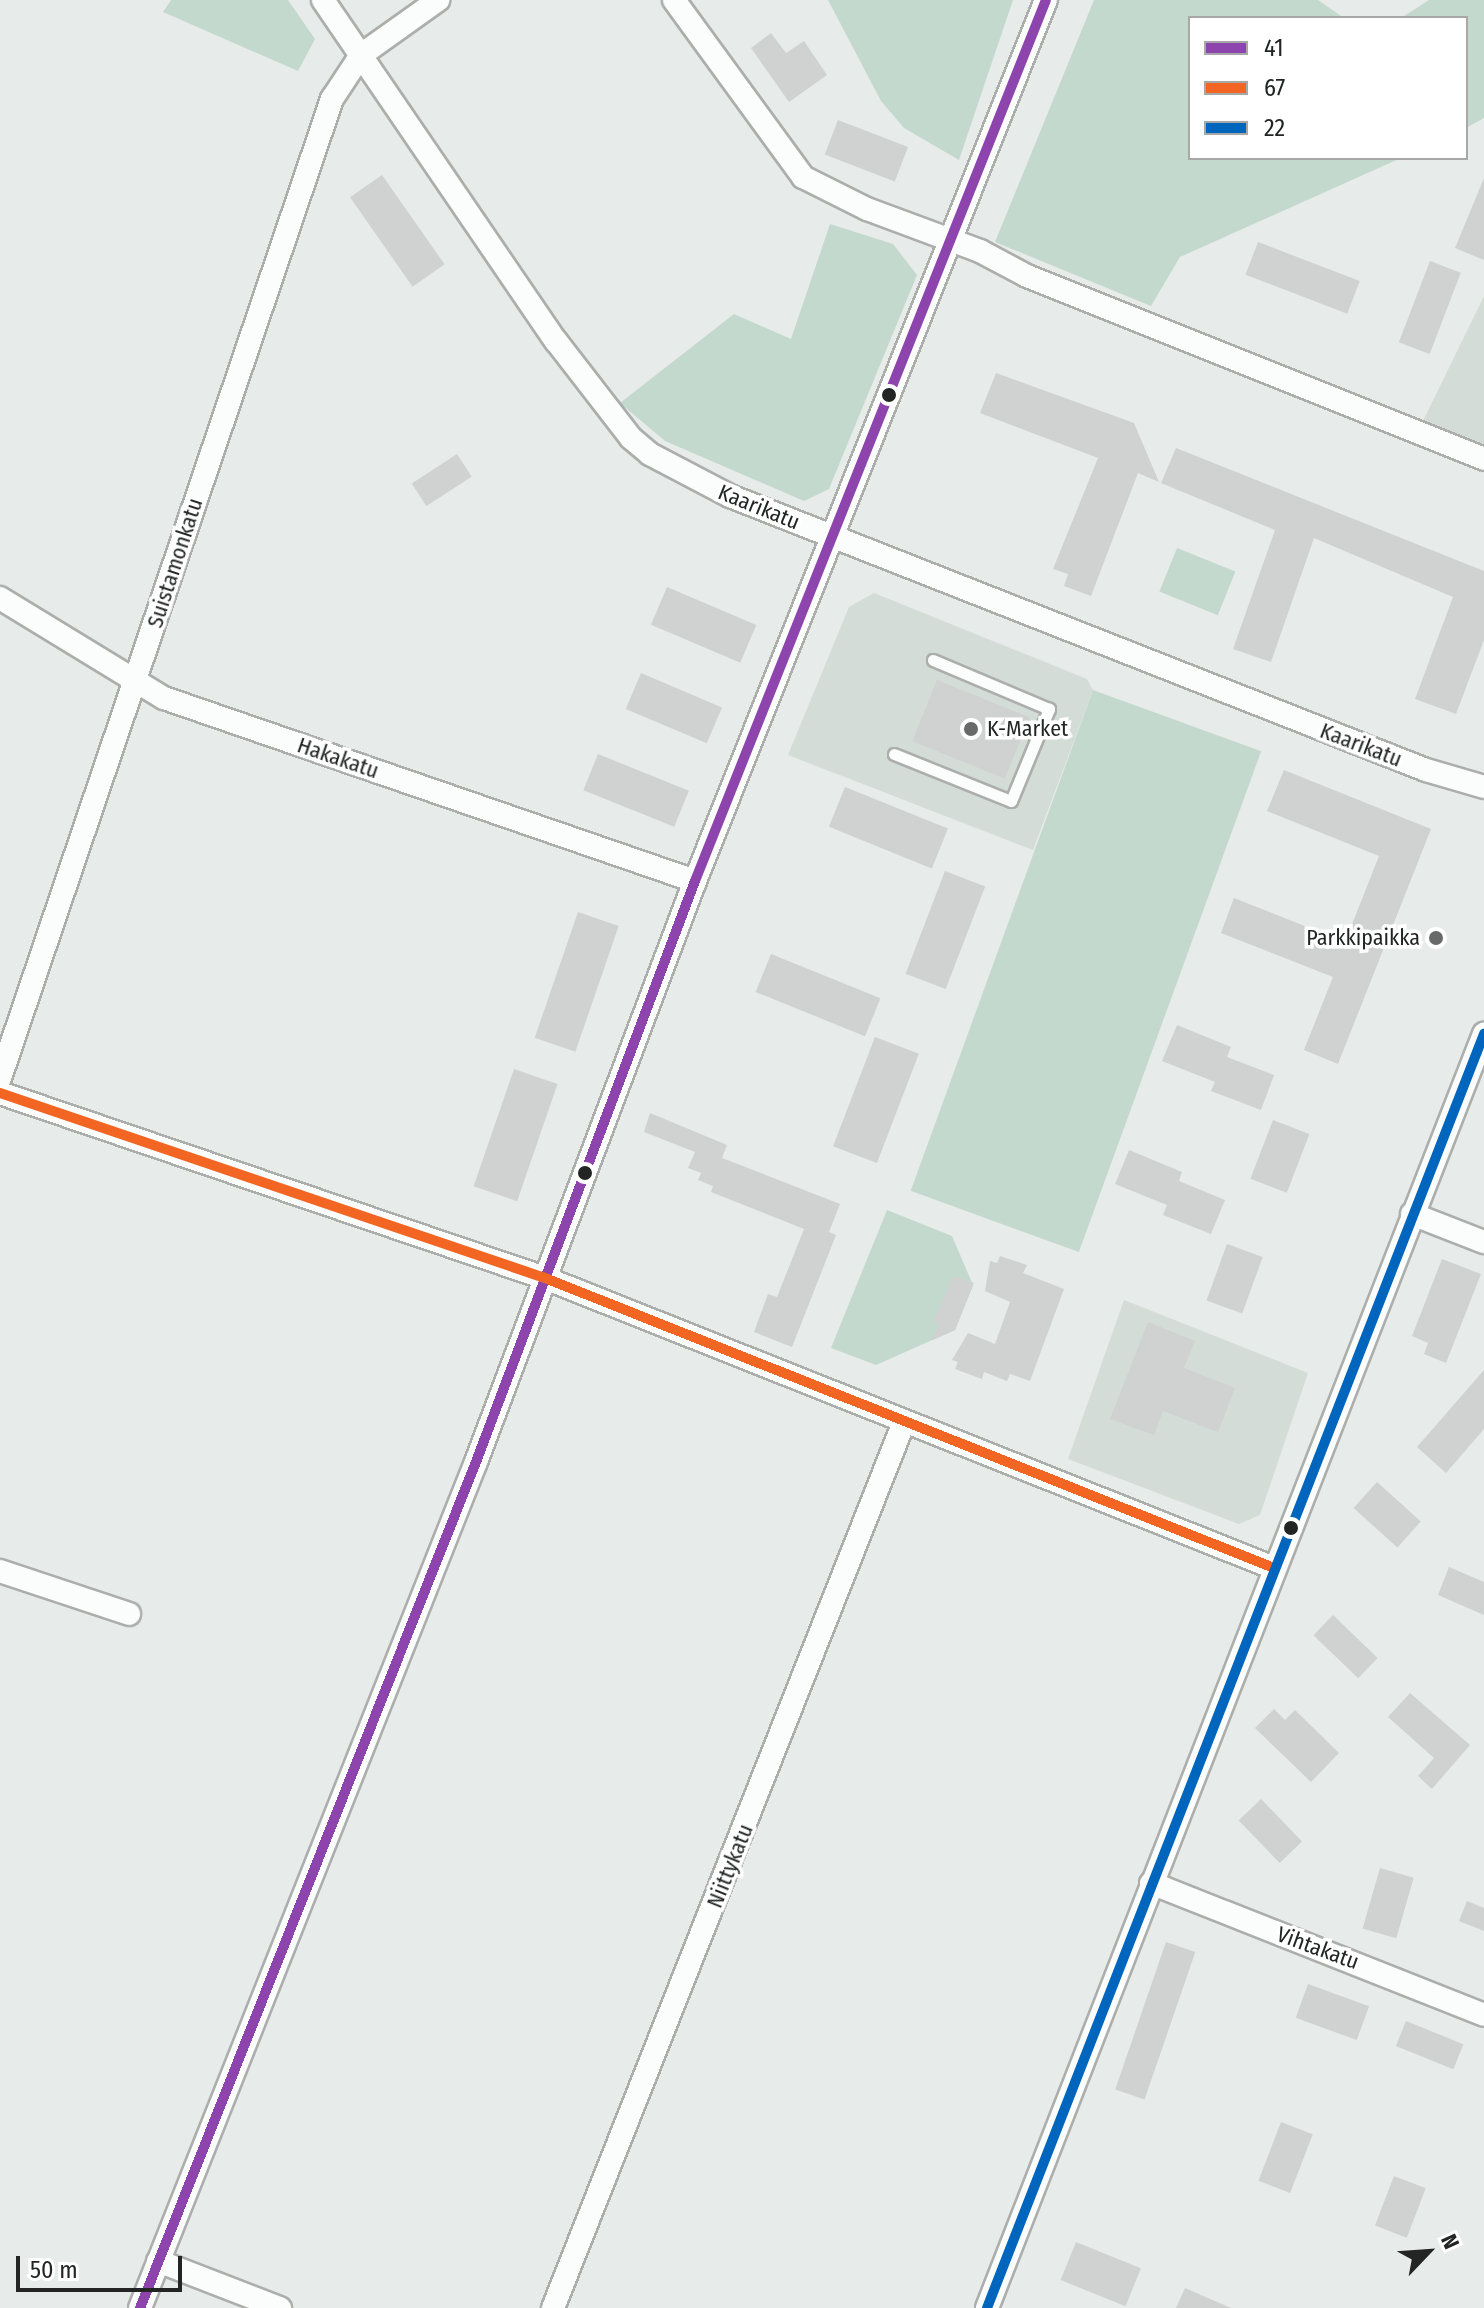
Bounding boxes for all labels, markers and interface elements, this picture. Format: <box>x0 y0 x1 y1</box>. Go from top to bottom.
legend <box>1188 16 1468 160</box>
text: 41 <box>1264 34 1284 62</box>
text: 67 <box>1264 74 1285 102</box>
text: 22 <box>1264 114 1285 142</box>
unlabelled marker <box>881 387 897 403</box>
street label: Kaarikatu <box>714 479 804 535</box>
street label: Suistamonkatu <box>142 495 208 631</box>
place label: K-Market <box>987 716 1068 742</box>
street label: Kaarikatu <box>1316 717 1406 773</box>
marker: K-Market <box>962 720 980 738</box>
street label: Hakakatu <box>294 732 382 784</box>
place label: Parkkipaikka <box>1306 925 1420 951</box>
marker: Parkkipaikka <box>1427 929 1445 947</box>
unlabelled marker <box>577 1165 593 1181</box>
unlabelled marker <box>1283 1520 1299 1536</box>
street label: Niittykatu <box>701 1820 759 1912</box>
street label: Vihtakatu <box>1273 1921 1363 1975</box>
north arrow <box>1388 2212 1468 2292</box>
text: N <box>1435 2230 1465 2253</box>
scale bar <box>20 2240 186 2290</box>
text: 50 m <box>30 2256 78 2284</box>

